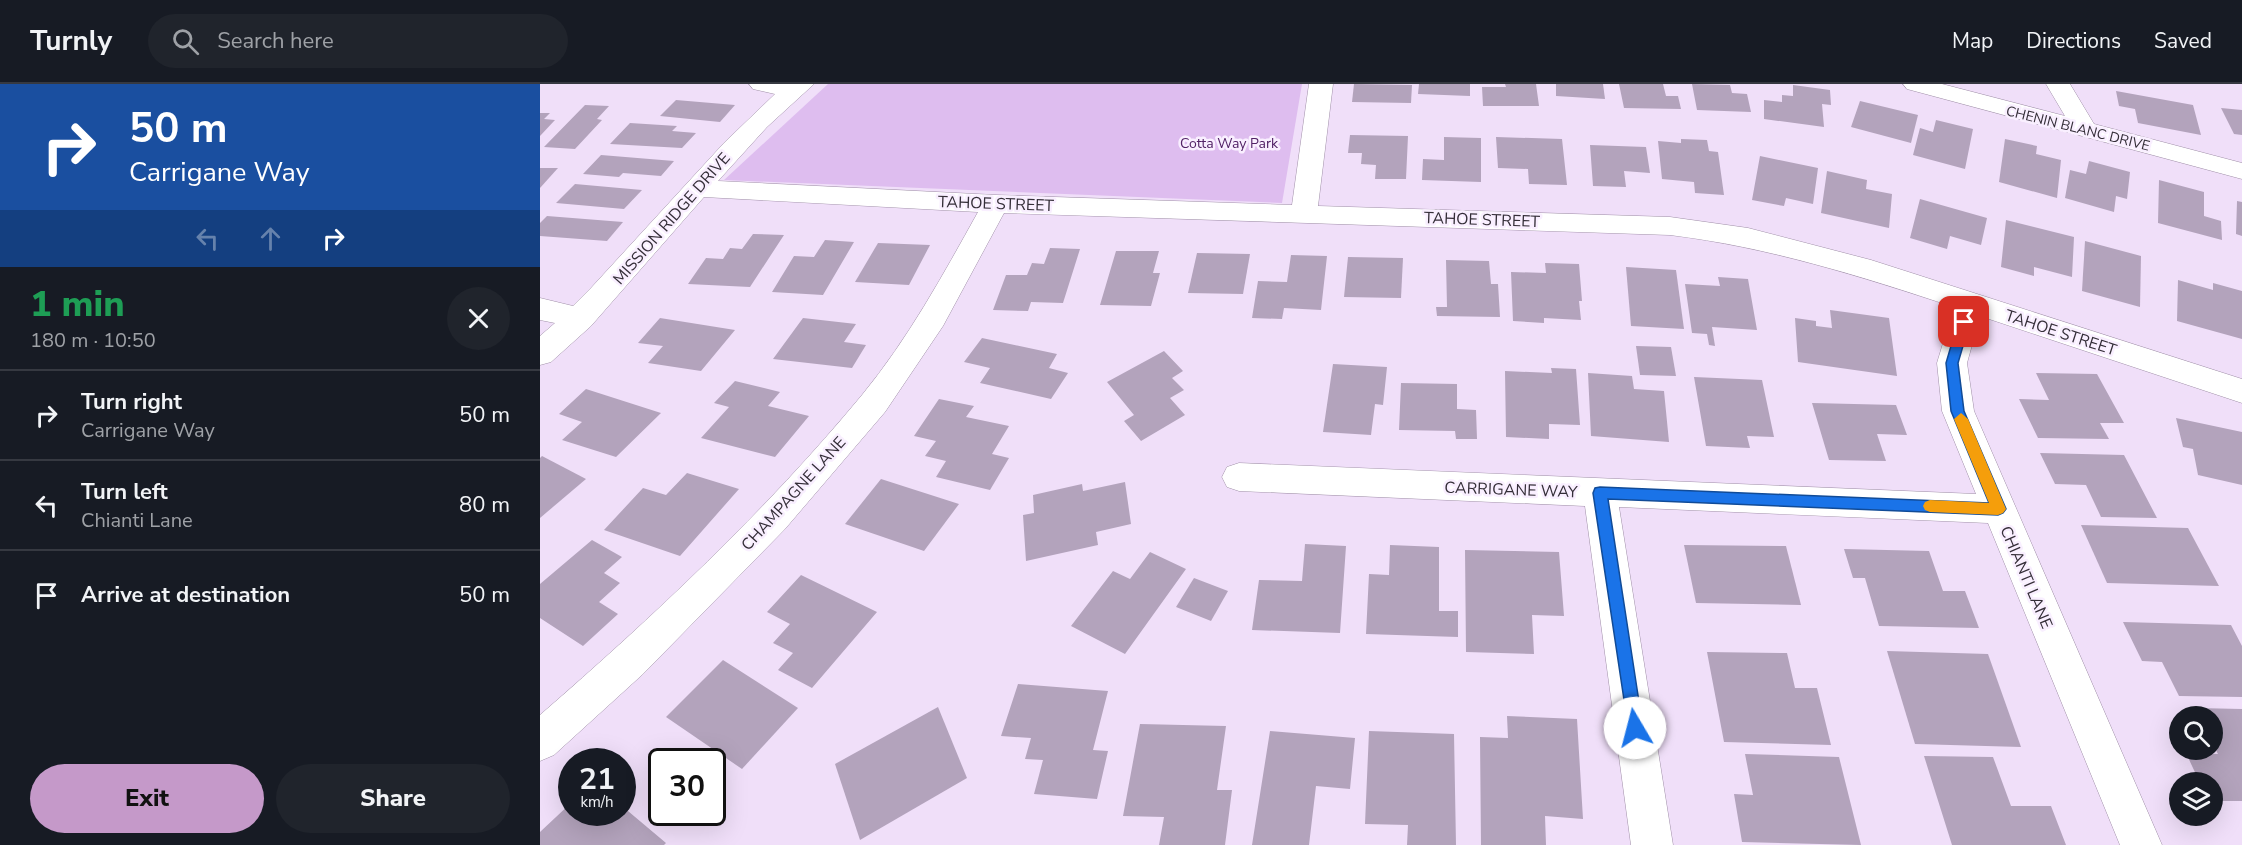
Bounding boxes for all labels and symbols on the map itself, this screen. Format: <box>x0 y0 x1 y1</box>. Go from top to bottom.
street label: CHENIN BLANC DRIVE <box>2004 101 2152 156</box>
park label: Cotta Way Park <box>1180 134 1279 153</box>
street label: MISSION RIDGE DRIVE <box>608 148 735 289</box>
street label: TAHOE STREET <box>938 191 1055 217</box>
street label: TAHOE STREET <box>1424 207 1541 233</box>
pin <box>1938 296 1989 347</box>
street label: TAHOE STREET <box>2002 305 2120 361</box>
street label: CHAMPAGNE LANE <box>736 432 851 556</box>
street label: CARRIGANE WAY <box>1444 477 1578 503</box>
street label: CHIANTI LANE <box>1995 523 2058 632</box>
position arrow <box>1603 696 1667 760</box>
speed limit sign: 30 <box>648 748 726 826</box>

